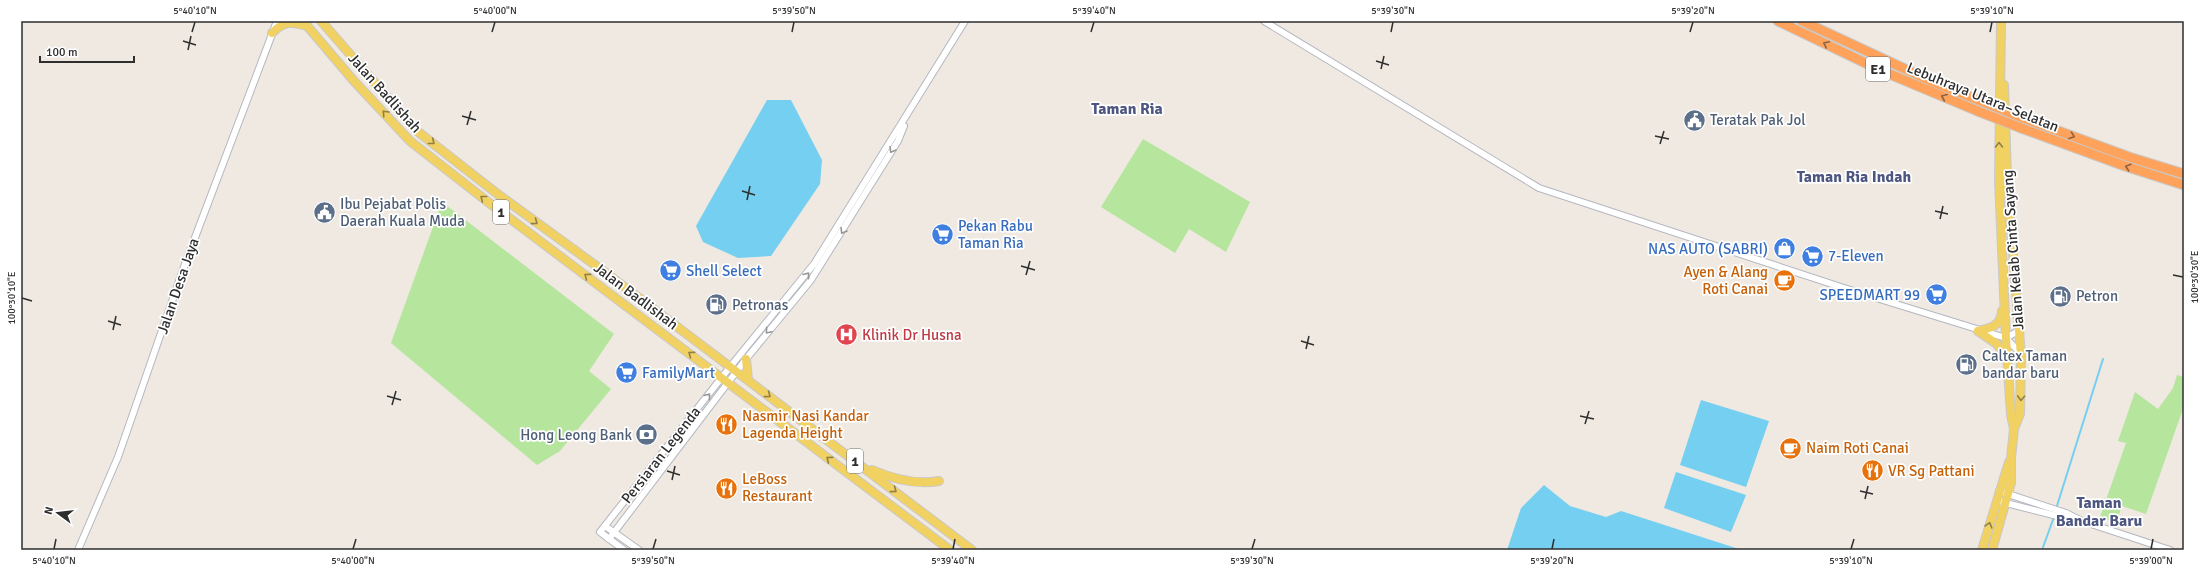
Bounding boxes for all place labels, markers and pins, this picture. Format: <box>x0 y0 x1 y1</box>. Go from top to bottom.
public building icon: Teratak Pak Jol <box>1681 107 1707 133</box>
place label: Teratak Pak Jol <box>1710 111 1806 129</box>
place label: Ibu Pejabat Polis Daerah Kuala Muda <box>340 195 465 230</box>
public building icon: Ibu Pejabat Polis Daerah Kuala Muda <box>312 200 338 226</box>
place label: Pekan Rabu Taman Ria <box>958 217 1033 252</box>
supermarket icon: Pekan Rabu Taman Ria <box>929 222 955 248</box>
shop icon: NAS AUTO (SABRI) <box>1771 236 1797 262</box>
place label: NAS AUTO (SABRI) <box>1648 240 1768 258</box>
supermarket icon: 7-Eleven <box>1799 243 1825 269</box>
place label: 7-Eleven <box>1828 247 1884 265</box>
supermarket icon: Shell Select <box>657 258 683 284</box>
place label: Shell Select <box>686 262 762 280</box>
place label: Ayen & Alang Roti Canai <box>1683 263 1768 298</box>
cafe icon: Ayen & Alang Roti Canai <box>1771 268 1797 294</box>
supermarket icon: SPEEDMART 99 <box>1923 282 1949 308</box>
fuel station icon: Petron <box>2047 283 2073 309</box>
place label: SPEEDMART 99 <box>1820 286 1920 304</box>
place label: Petron <box>2076 287 2118 305</box>
fuel station icon: Petronas <box>703 292 729 318</box>
place label: Petronas <box>732 296 789 314</box>
hospital icon: Klinik Dr Husna <box>833 322 859 348</box>
place label: Klinik Dr Husna <box>862 326 962 344</box>
place label: Caltex Taman bandar baru <box>1982 347 2067 382</box>
fuel station icon: Caltex Taman bandar baru <box>1954 352 1980 378</box>
supermarket icon: FamilyMart <box>614 360 640 386</box>
place label: FamilyMart <box>642 364 715 382</box>
place label: Nasmir Nasi Kandar Lagenda Height <box>742 407 869 442</box>
restaurant icon: Nasmir Nasi Kandar Lagenda Height <box>714 412 740 438</box>
bank icon: Hong Leong Bank <box>634 422 660 448</box>
place label: Hong Leong Bank <box>520 426 632 444</box>
cafe icon: Naim Roti Canai <box>1778 435 1804 461</box>
place label: Naim Roti Canai <box>1806 439 1909 457</box>
restaurant icon: VR Sg Pattani <box>1860 458 1886 484</box>
place label: VR Sg Pattani <box>1888 462 1974 480</box>
place label: LeBoss Restaurant <box>742 470 812 505</box>
restaurant icon: LeBoss Restaurant <box>714 475 740 501</box>

